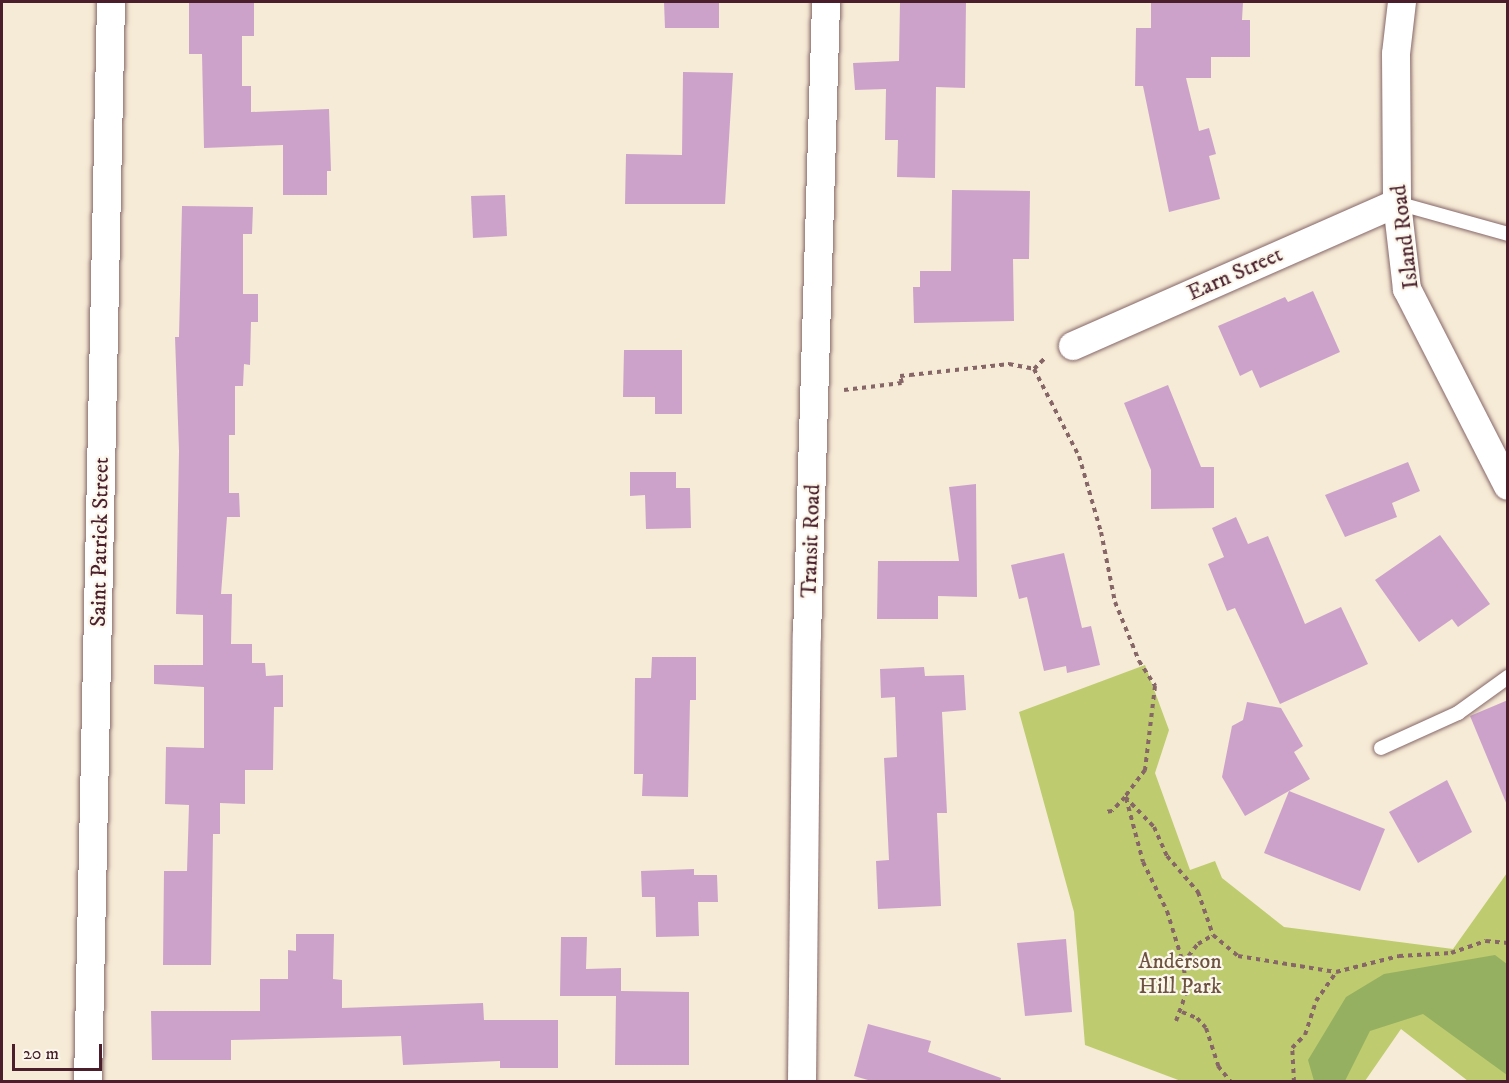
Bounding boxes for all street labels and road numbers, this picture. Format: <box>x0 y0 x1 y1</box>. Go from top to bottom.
street label: Island Road <box>1385 183 1425 291</box>
street label: Earn Street <box>1183 241 1287 307</box>
street label: Saint Patrick Street <box>85 457 115 627</box>
street label: Transit Road <box>796 484 826 598</box>

